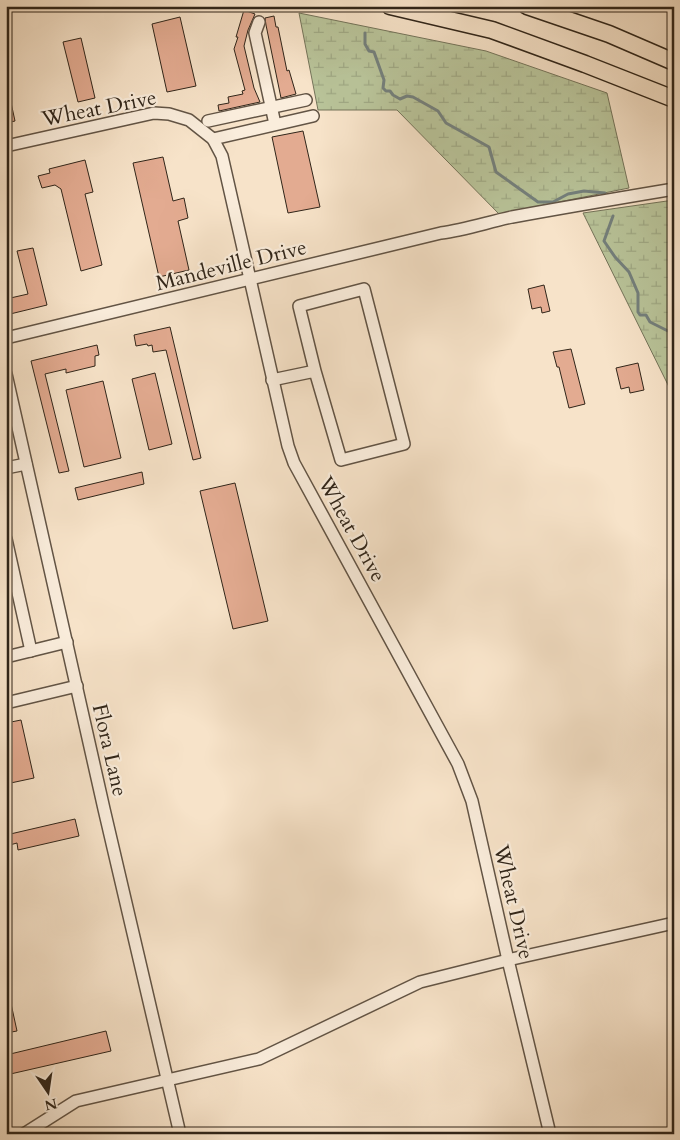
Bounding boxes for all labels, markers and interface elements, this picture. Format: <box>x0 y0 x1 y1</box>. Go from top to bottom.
street label: Wheat Drive <box>38 83 159 134</box>
street label: Mandeville Drive <box>153 233 310 298</box>
street label: Wheat Drive <box>310 470 392 587</box>
street label: Flora Lane <box>85 701 134 799</box>
street label: Wheat Drive <box>486 841 541 962</box>
north arrow <box>22 1068 72 1118</box>
text: N <box>43 1094 59 1115</box>

